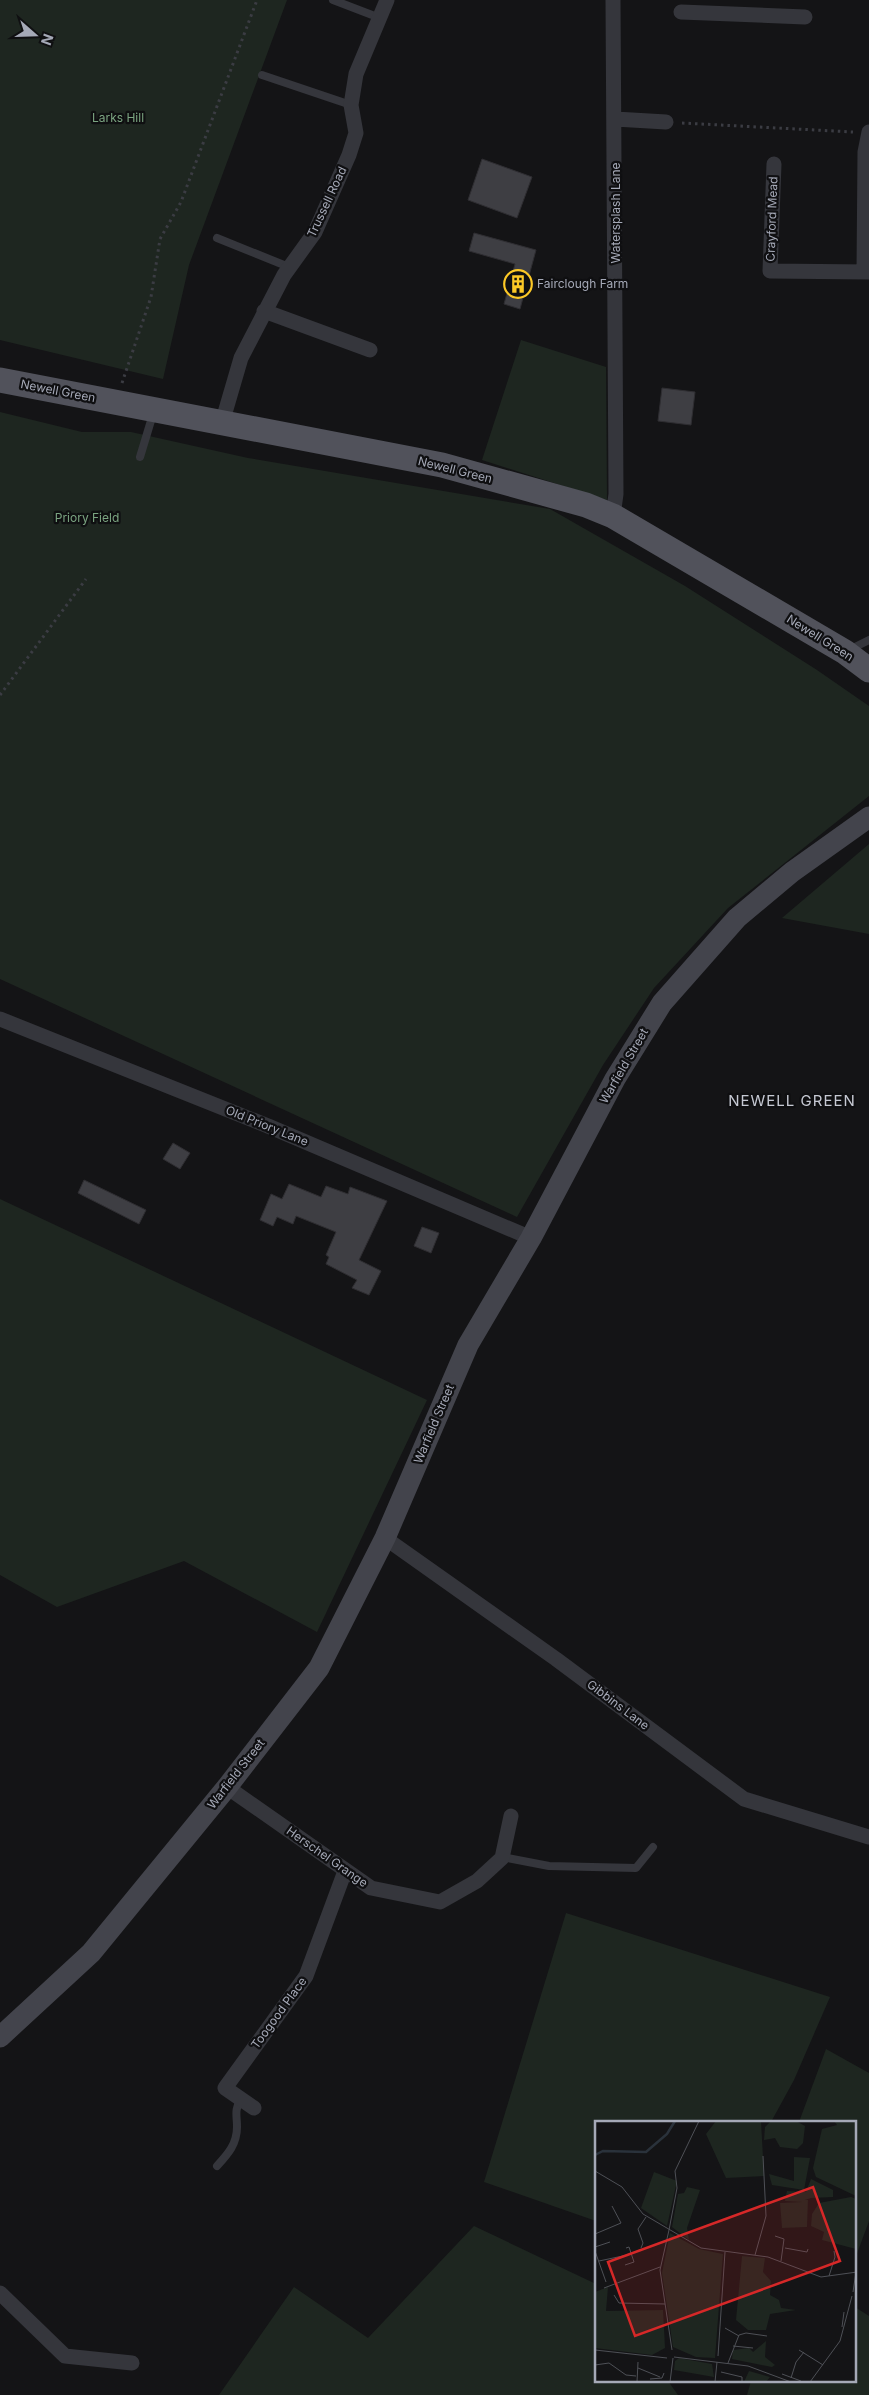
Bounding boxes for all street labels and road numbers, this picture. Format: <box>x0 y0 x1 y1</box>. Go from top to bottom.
street label: Watersplash Lane <box>608 162 623 264</box>
street label: Trussell Road <box>304 164 350 240</box>
street label: Crayford Mead <box>763 176 780 262</box>
street label: Newell Green <box>19 376 97 405</box>
street label: Newell Green <box>416 453 494 486</box>
street label: Newell Green <box>784 611 856 664</box>
street label: Warfield Street <box>596 1025 651 1106</box>
street label: Old Priory Lane <box>224 1102 311 1149</box>
street label: Warfield Street <box>410 1382 457 1466</box>
street label: Gibbins Lane <box>584 1676 652 1733</box>
street label: Warfield Street <box>204 1736 268 1812</box>
street label: Herschel Grange <box>284 1823 371 1890</box>
street label: Toogood Place <box>248 1974 310 2051</box>

